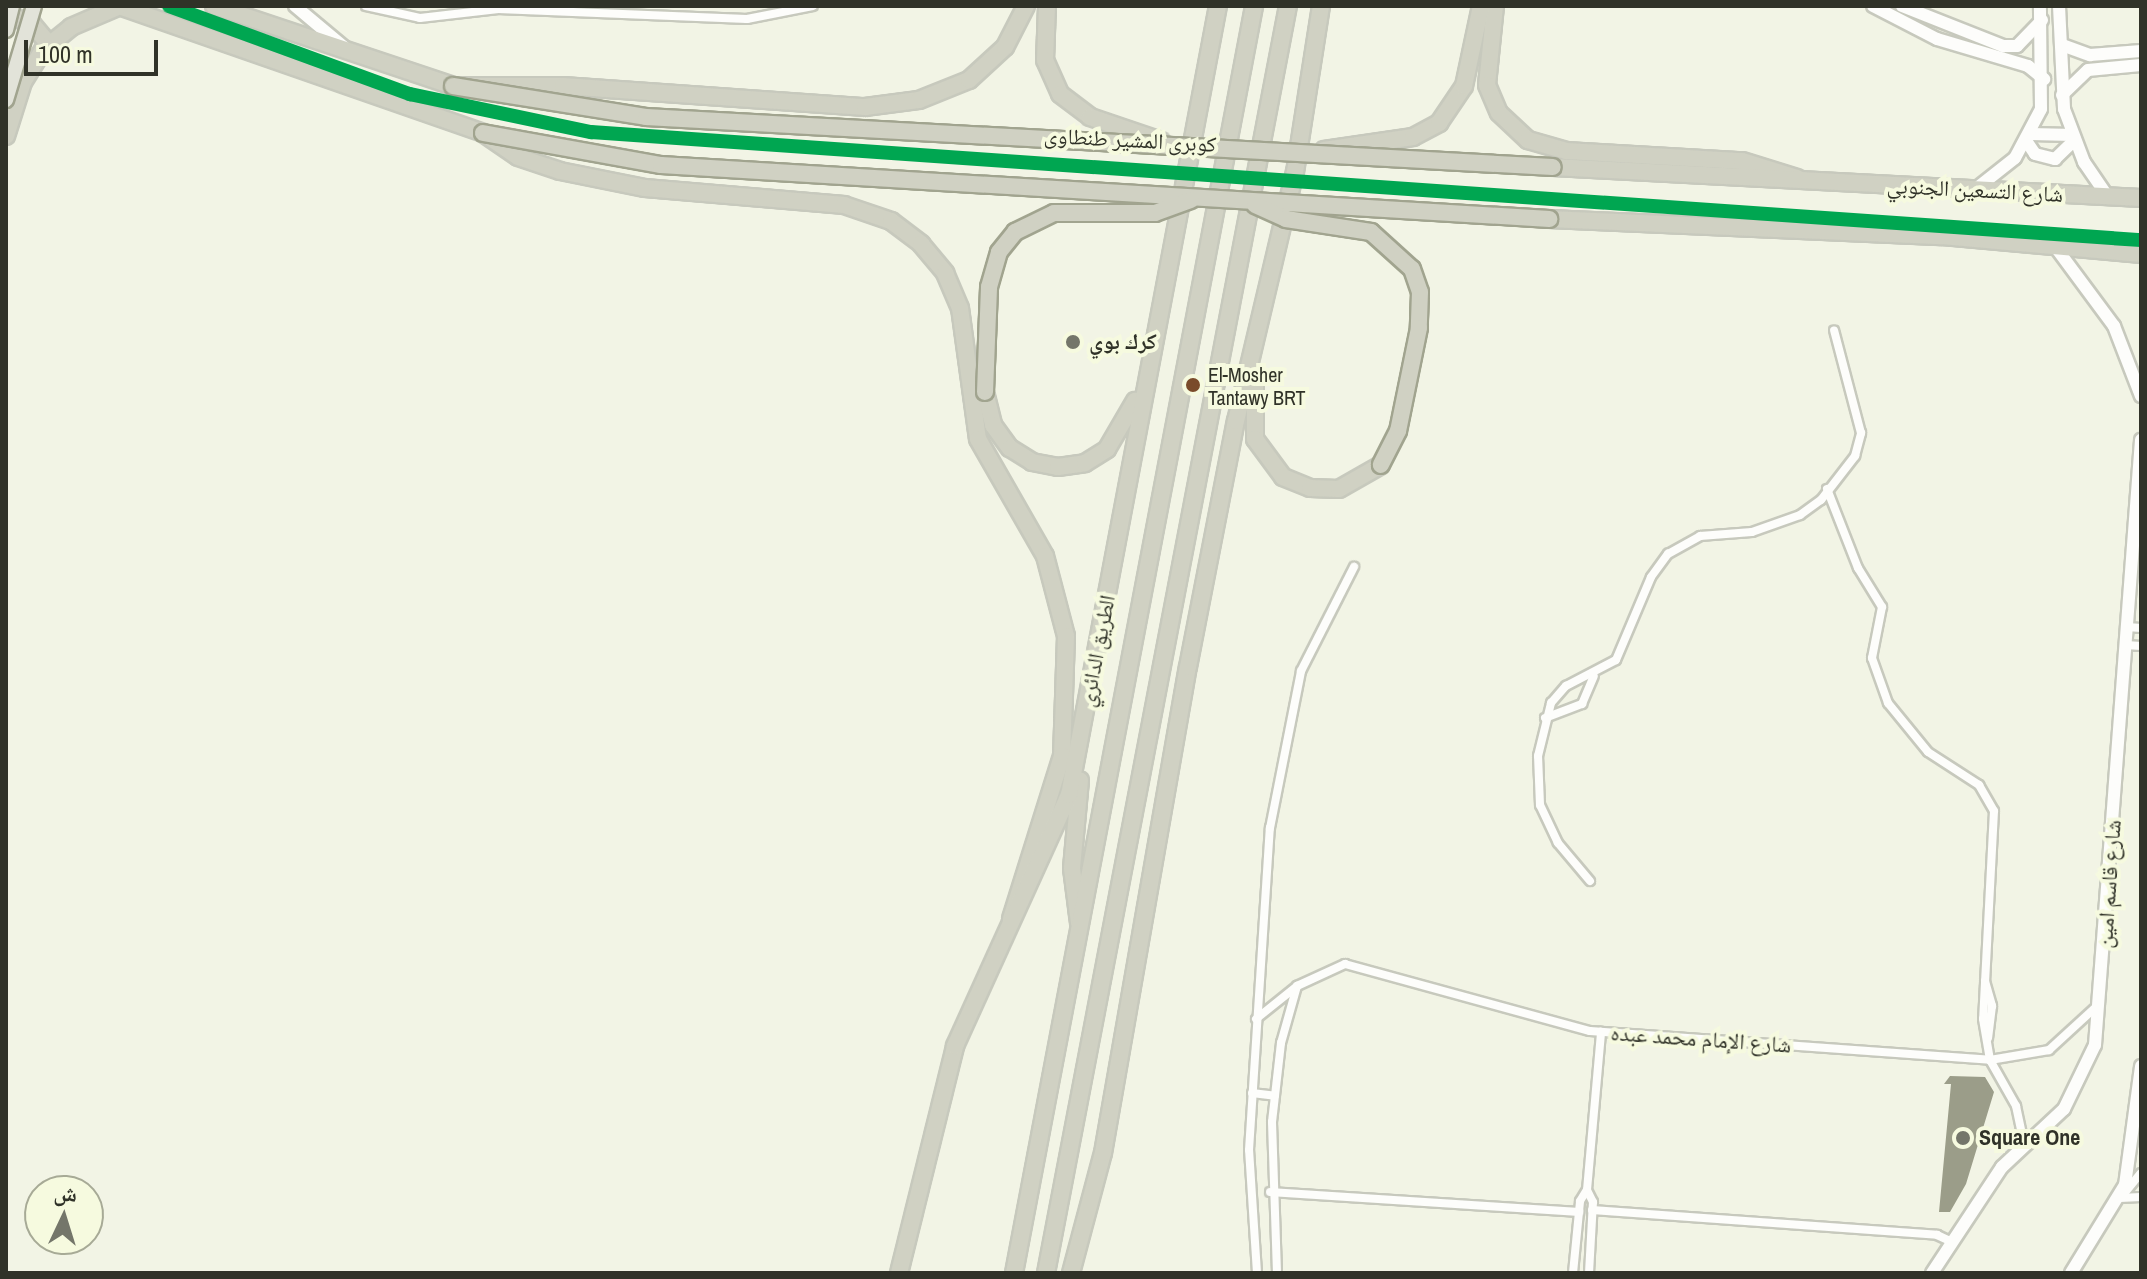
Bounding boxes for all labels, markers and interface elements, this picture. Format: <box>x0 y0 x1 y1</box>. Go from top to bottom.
scale bar <box>28 24 162 74</box>
text: 100 m <box>38 38 93 70</box>
street label: كوبرى المشير طنطاوى <box>1043 122 1217 158</box>
street label: شارع التسعين الجنوبي <box>1886 172 2064 208</box>
place label: كرك بوي <box>1089 329 1157 355</box>
marker: كرك بوي <box>1064 333 1082 351</box>
place label: El-Mosher Tantawy BRT <box>1208 362 1306 409</box>
marker: El-Mosher Tantawy BRT <box>1185 377 1201 393</box>
street label: الطريق الدائري <box>1073 593 1121 709</box>
street label: شارع قاسم امين <box>2091 819 2127 949</box>
street label: شارع الإمام محمد عبده <box>1610 1020 1792 1058</box>
place label: Square One <box>1979 1125 2080 1151</box>
marker: Square One <box>1954 1129 1972 1147</box>
north arrow <box>24 1175 104 1255</box>
text: ش <box>53 1177 78 1209</box>

